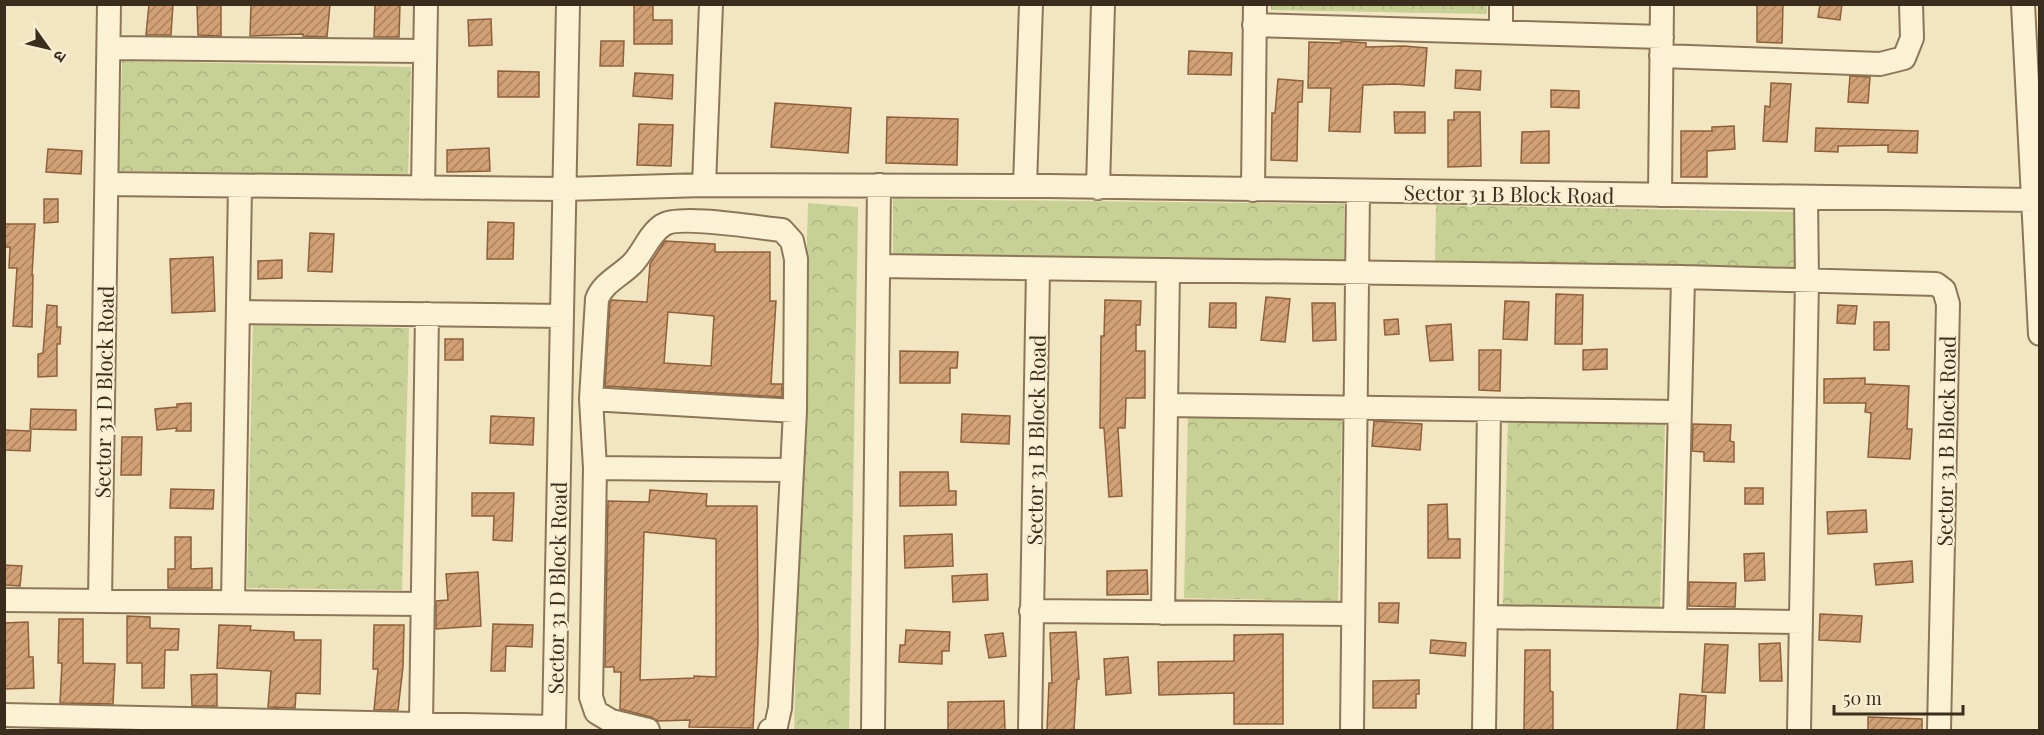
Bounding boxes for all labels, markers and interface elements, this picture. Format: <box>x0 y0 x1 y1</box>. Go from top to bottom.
north arrow <box>18 18 78 78</box>
text: उ <box>49 47 72 67</box>
street label: Sector 31 B Block Road <box>1403 177 1615 209</box>
street label: Sector 31 D Block Road <box>87 285 119 499</box>
street label: Sector 31 B Block Road <box>1019 334 1051 546</box>
street label: Sector 31 B Block Road <box>1929 335 1961 547</box>
street label: Sector 31 D Block Road <box>540 481 572 695</box>
scale bar <box>1834 678 1963 716</box>
text: 50 m <box>1843 686 1882 710</box>

